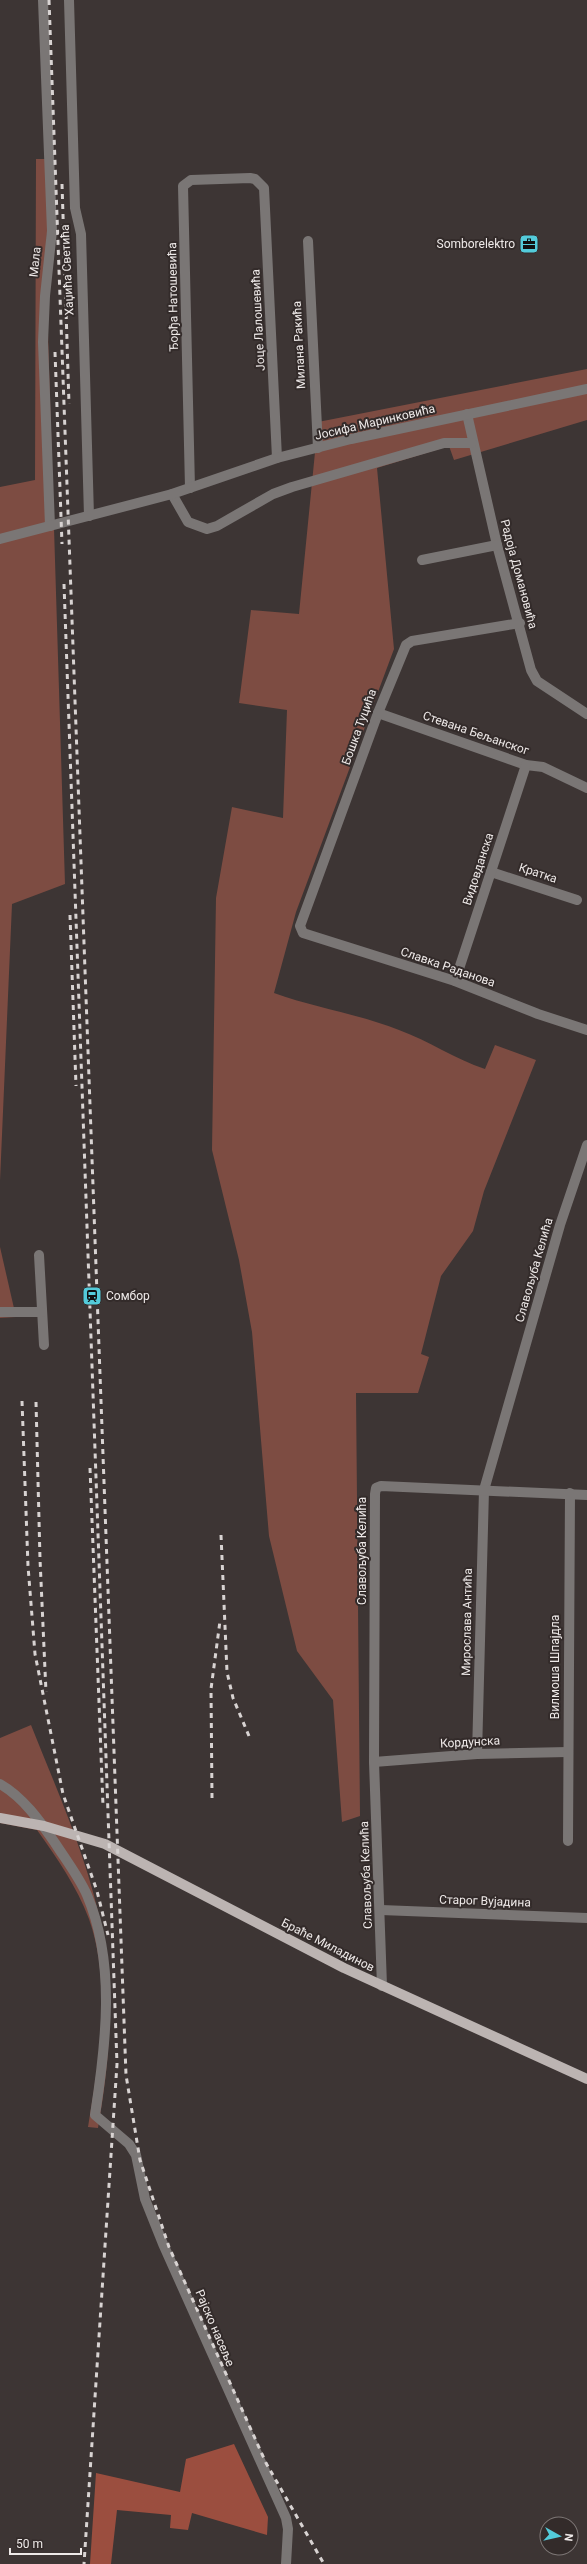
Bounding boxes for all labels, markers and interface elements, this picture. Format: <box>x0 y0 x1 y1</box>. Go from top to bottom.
street label: Хаџића Светића <box>58 224 76 316</box>
office icon: Somborelektro <box>518 233 540 255</box>
place label: Somborelektro <box>437 237 515 251</box>
street label: Ђорђа Натошевића <box>165 242 181 352</box>
street label: Мала <box>26 246 44 278</box>
street label: Јоце Лалошевића <box>248 269 268 371</box>
street label: Милана Ракића <box>290 301 308 389</box>
street label: Јосифа Маринковића <box>314 401 436 443</box>
street label: Радоја Домановића <box>498 518 540 630</box>
street label: Бошка Туцића <box>339 687 379 767</box>
street label: Стевана Бељанског <box>421 708 531 758</box>
street label: Видовданска <box>460 831 496 907</box>
street label: Кратка <box>517 860 559 886</box>
street label: Славка Раданова <box>399 944 497 990</box>
street label: Славољуба Келића <box>512 1216 556 1324</box>
station icon: Сомбор <box>81 1285 103 1307</box>
place label: Сомбор <box>106 1289 150 1303</box>
street label: Славољуба Келића <box>355 1497 369 1605</box>
street label: Мирослава Антића <box>459 1568 475 1676</box>
street label: Вилмоша Шпајдла <box>548 1615 562 1719</box>
street label: Кордунска <box>440 1733 500 1751</box>
street label: Славољуба Келића <box>357 1821 375 1929</box>
street label: Старог Вујадина <box>439 1892 531 1910</box>
street label: Браће Миладинов <box>279 1915 377 1975</box>
street label: Рајско насеље <box>193 2288 237 2368</box>
north arrow <box>539 2516 579 2556</box>
scale bar <box>10 2530 81 2556</box>
text: N <box>561 2533 575 2542</box>
text: 50 m <box>16 2537 43 2551</box>

